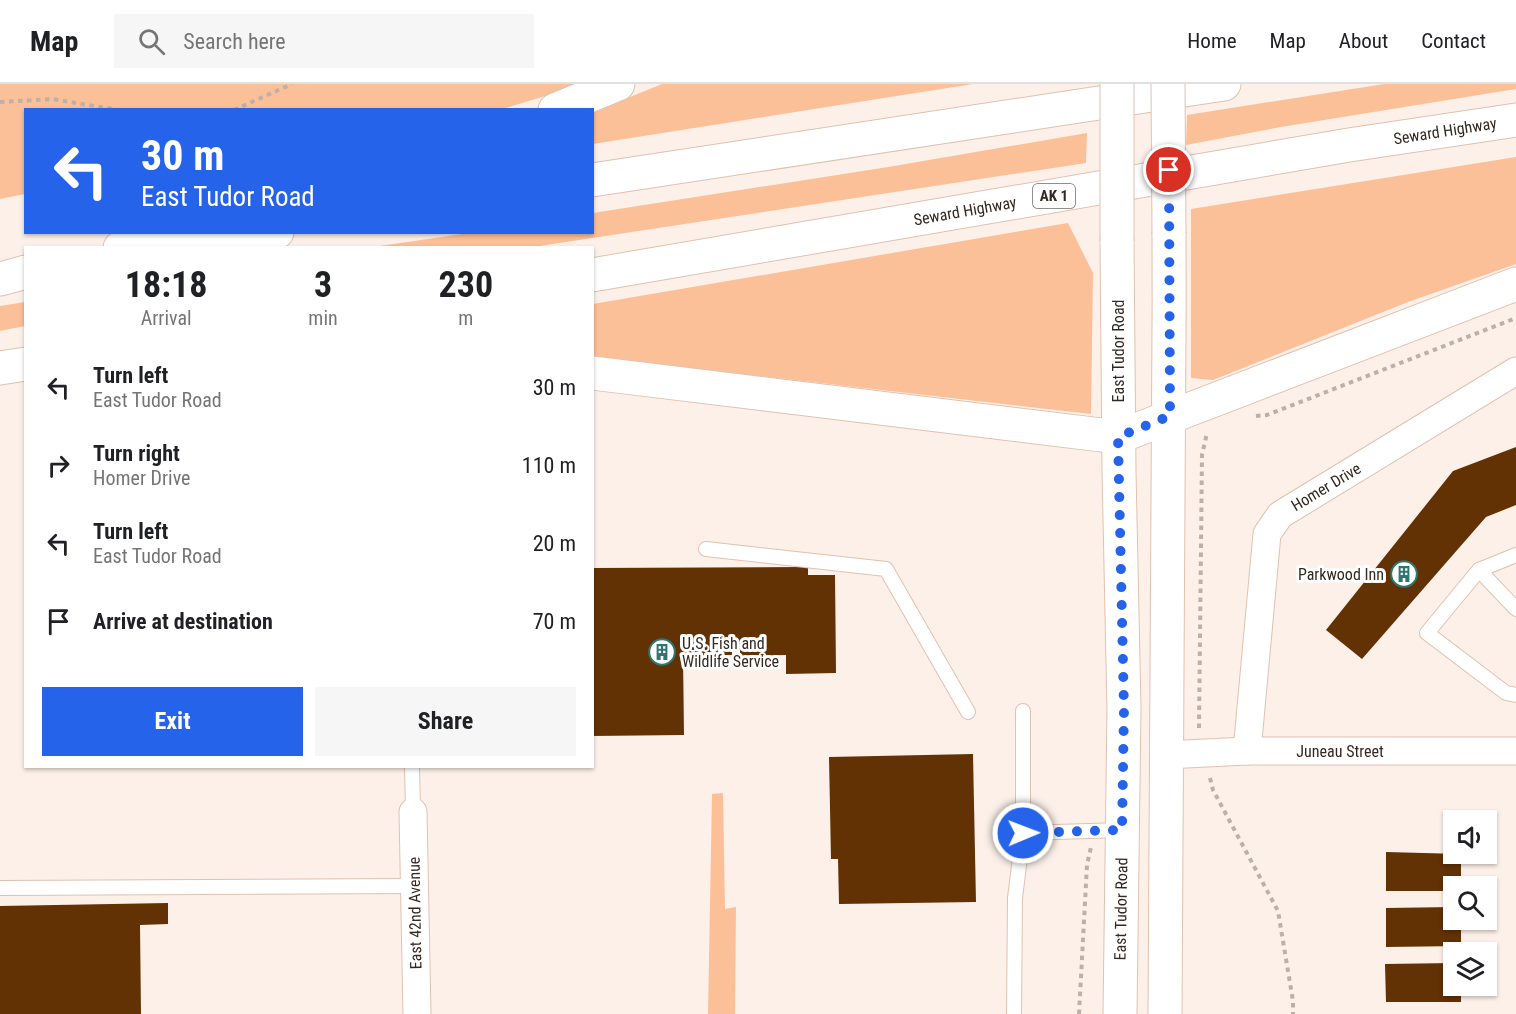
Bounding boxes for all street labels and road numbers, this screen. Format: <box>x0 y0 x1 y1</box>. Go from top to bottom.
street label: Seward Highway <box>1392 113 1498 149</box>
road number: AK 1 <box>1033 184 1075 208</box>
street label: Seward Highway <box>912 193 1018 229</box>
street label: East Tudor Road <box>1109 300 1128 402</box>
street label: Homer Drive <box>1288 459 1364 515</box>
street label: Juneau Street <box>1296 742 1384 761</box>
street label: East 42nd Avenue <box>405 857 425 969</box>
street label: East Tudor Road <box>1111 857 1131 961</box>

